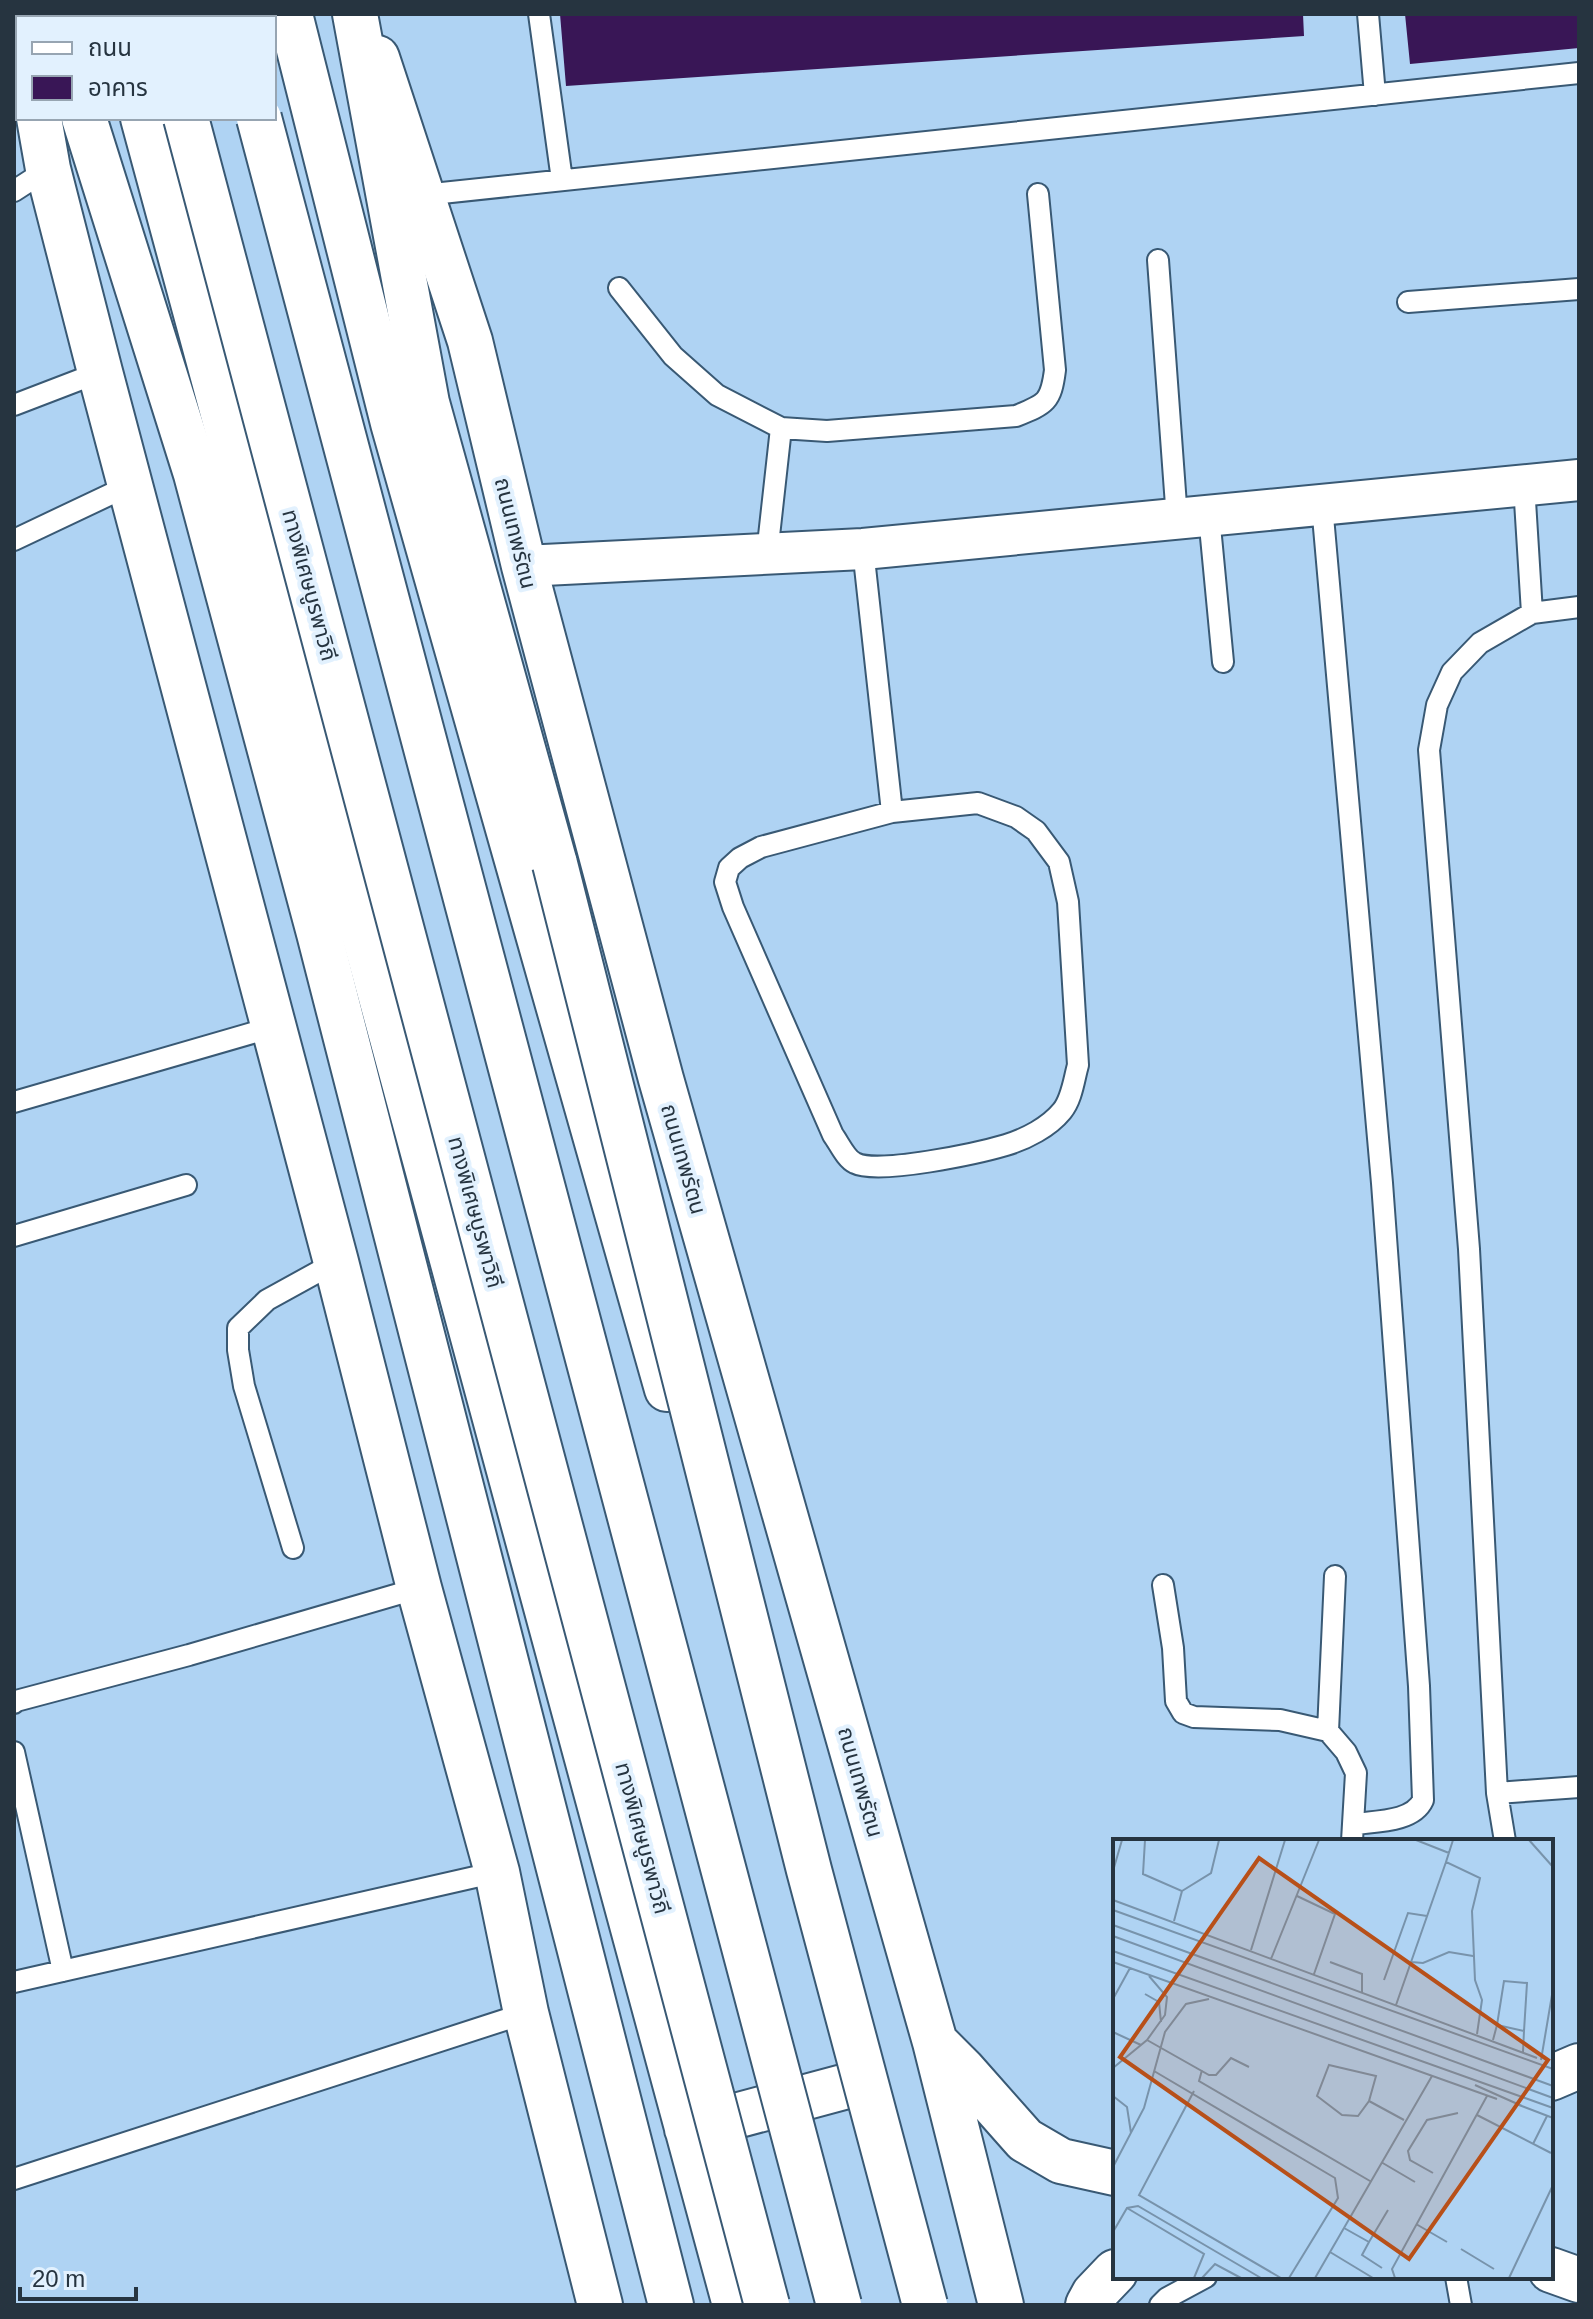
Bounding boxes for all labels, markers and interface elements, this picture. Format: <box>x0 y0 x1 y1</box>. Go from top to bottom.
legend <box>16 16 276 120</box>
text: ถนน <box>88 34 132 61</box>
text: อาคาร <box>88 74 148 101</box>
street label: ถนนเทพรัตน <box>490 475 541 591</box>
street label: ทางพิเศษบูรพาวิถี <box>276 507 342 664</box>
street label: ถนนเทพรัตน <box>656 1101 711 1217</box>
street label: ทางพิเศษบูรพาวิถี <box>442 1134 508 1291</box>
street label: ถนนเทพรัตน <box>833 1724 888 1840</box>
street label: ทางพิเศษบูรพาวิถี <box>609 1760 675 1917</box>
inset map <box>1113 1839 1553 2279</box>
scale bar <box>20 2251 136 2301</box>
text: 20 m <box>32 2265 85 2292</box>

